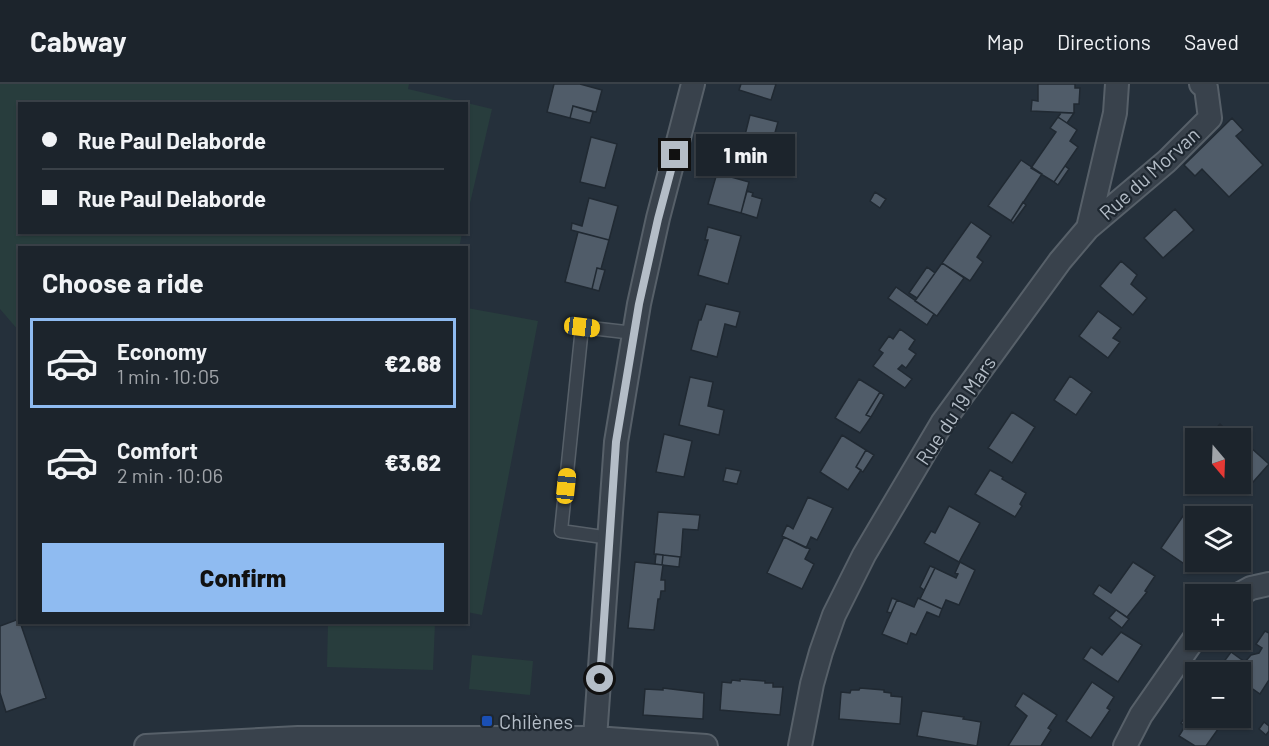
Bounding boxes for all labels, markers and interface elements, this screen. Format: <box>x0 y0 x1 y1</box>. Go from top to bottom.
text: Cabway <box>30 24 127 58</box>
text: Map <box>987 29 1024 54</box>
text: Directions <box>1057 29 1151 54</box>
text: Saved <box>1184 29 1239 54</box>
street label: Rue du Morvan <box>1094 122 1204 224</box>
text: Rue Paul Delaborde <box>78 127 266 153</box>
callout: 1 min <box>696 134 795 176</box>
route end <box>661 141 688 168</box>
text: 1 min <box>724 143 767 167</box>
text: Rue Paul Delaborde <box>78 185 266 211</box>
text: Choose a ride <box>42 266 204 298</box>
car <box>563 316 601 338</box>
icon: car <box>45 336 99 390</box>
text: Economy <box>117 338 207 364</box>
text: €2.68 <box>385 350 441 376</box>
street label: Rue du 19 Mars <box>910 351 1000 469</box>
text: 1 min · 10:05 <box>117 364 219 388</box>
north arrow <box>1185 428 1251 494</box>
map controls <box>1185 428 1251 728</box>
icon: car <box>45 435 99 489</box>
text: Comfort <box>117 437 198 463</box>
text: €3.62 <box>385 449 441 475</box>
text: 2 min · 10:06 <box>117 463 223 487</box>
car <box>555 467 577 505</box>
button: layers <box>1185 506 1251 572</box>
button: Confirm <box>42 543 444 612</box>
button: + <box>1185 584 1251 650</box>
button: − <box>1185 662 1251 728</box>
route start <box>586 665 613 692</box>
place label: Chilènes <box>499 709 573 733</box>
marker: Chilènes <box>480 714 494 728</box>

